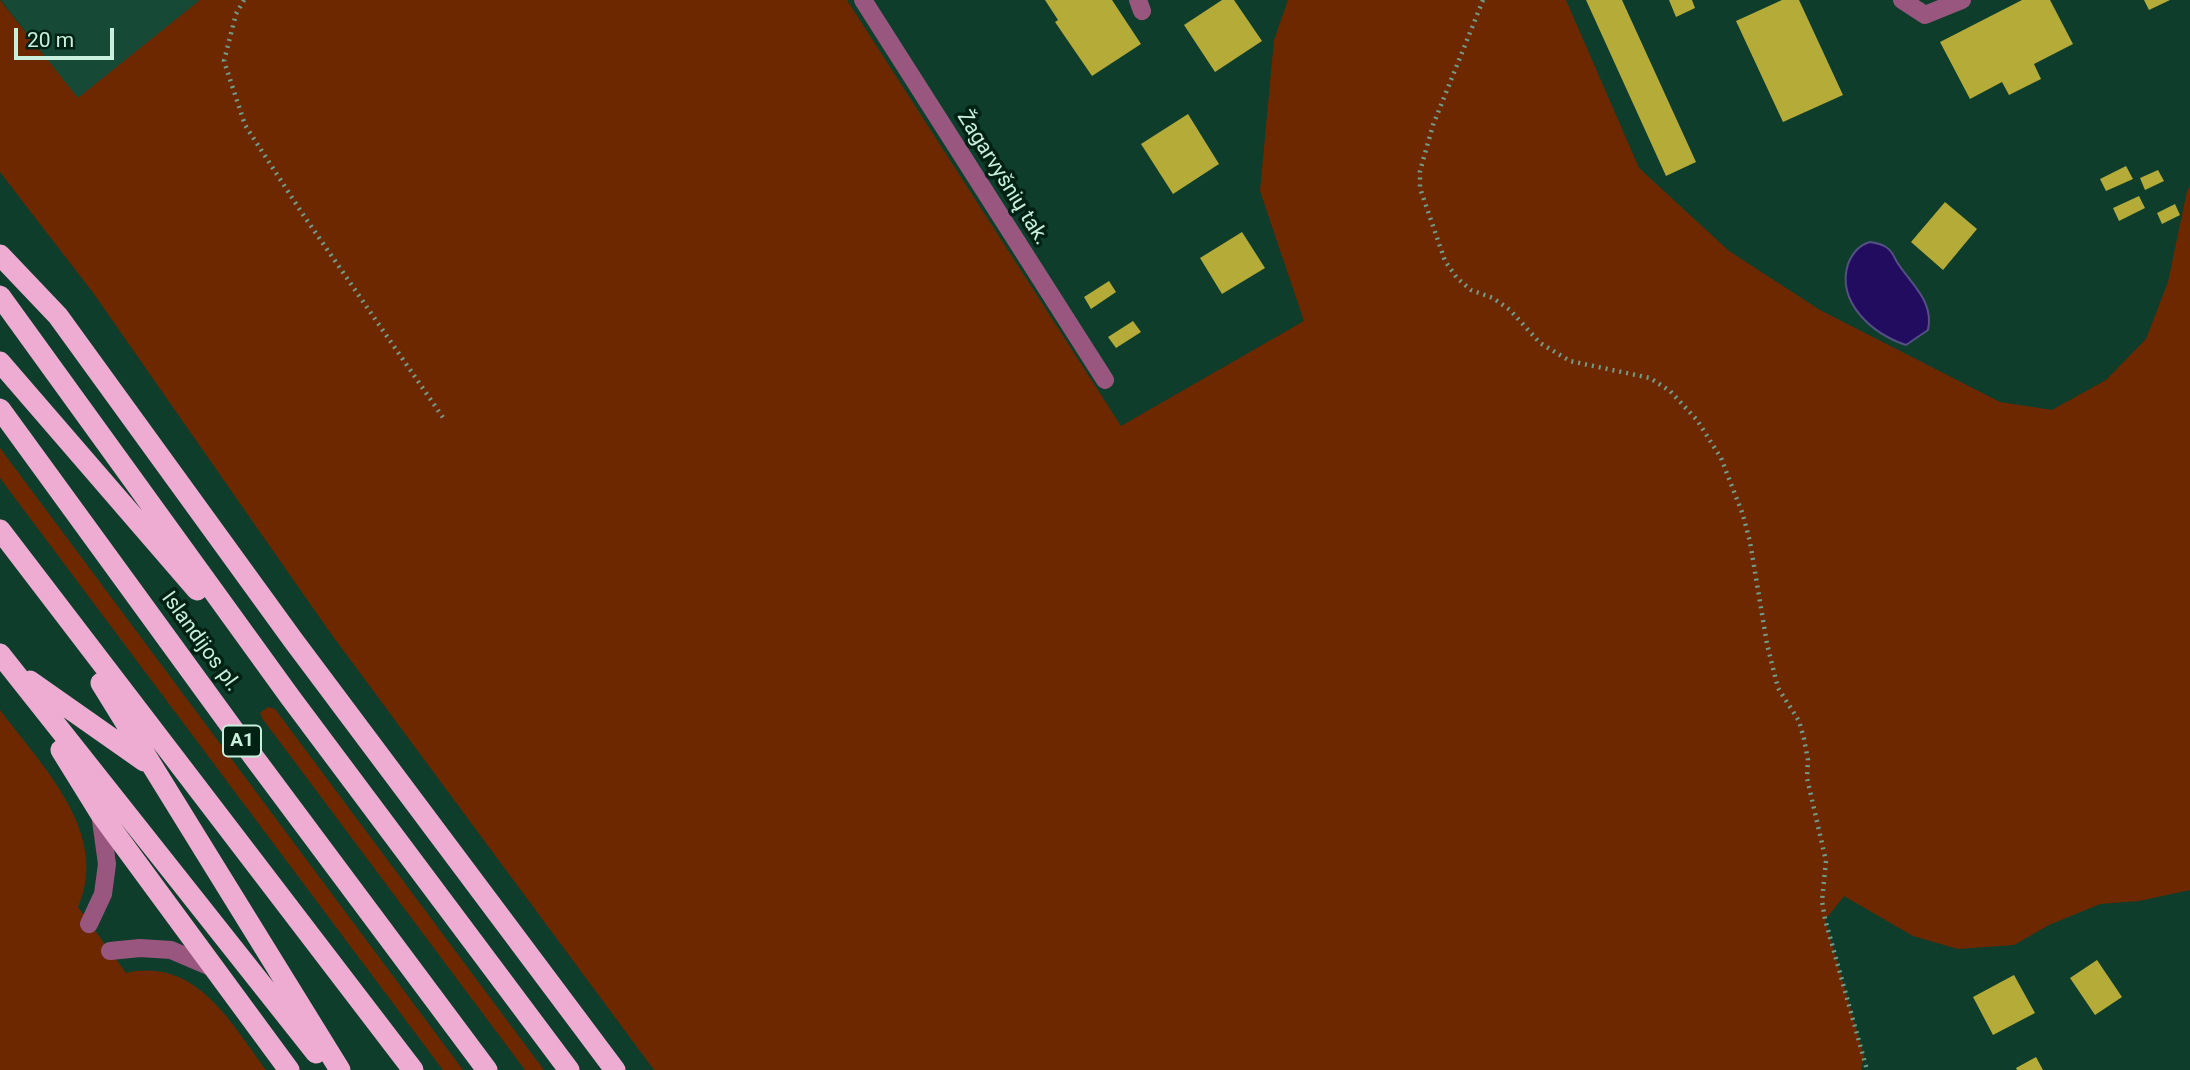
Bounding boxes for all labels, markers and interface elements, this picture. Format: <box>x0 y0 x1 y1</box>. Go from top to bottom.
scale bar <box>18 14 117 58</box>
text: 20 m <box>27 28 74 52</box>
street label: Žagarvyšnių tak. <box>951 106 1053 250</box>
street label: Islandijos pl. <box>155 587 245 697</box>
road number: A1 <box>223 726 261 756</box>

